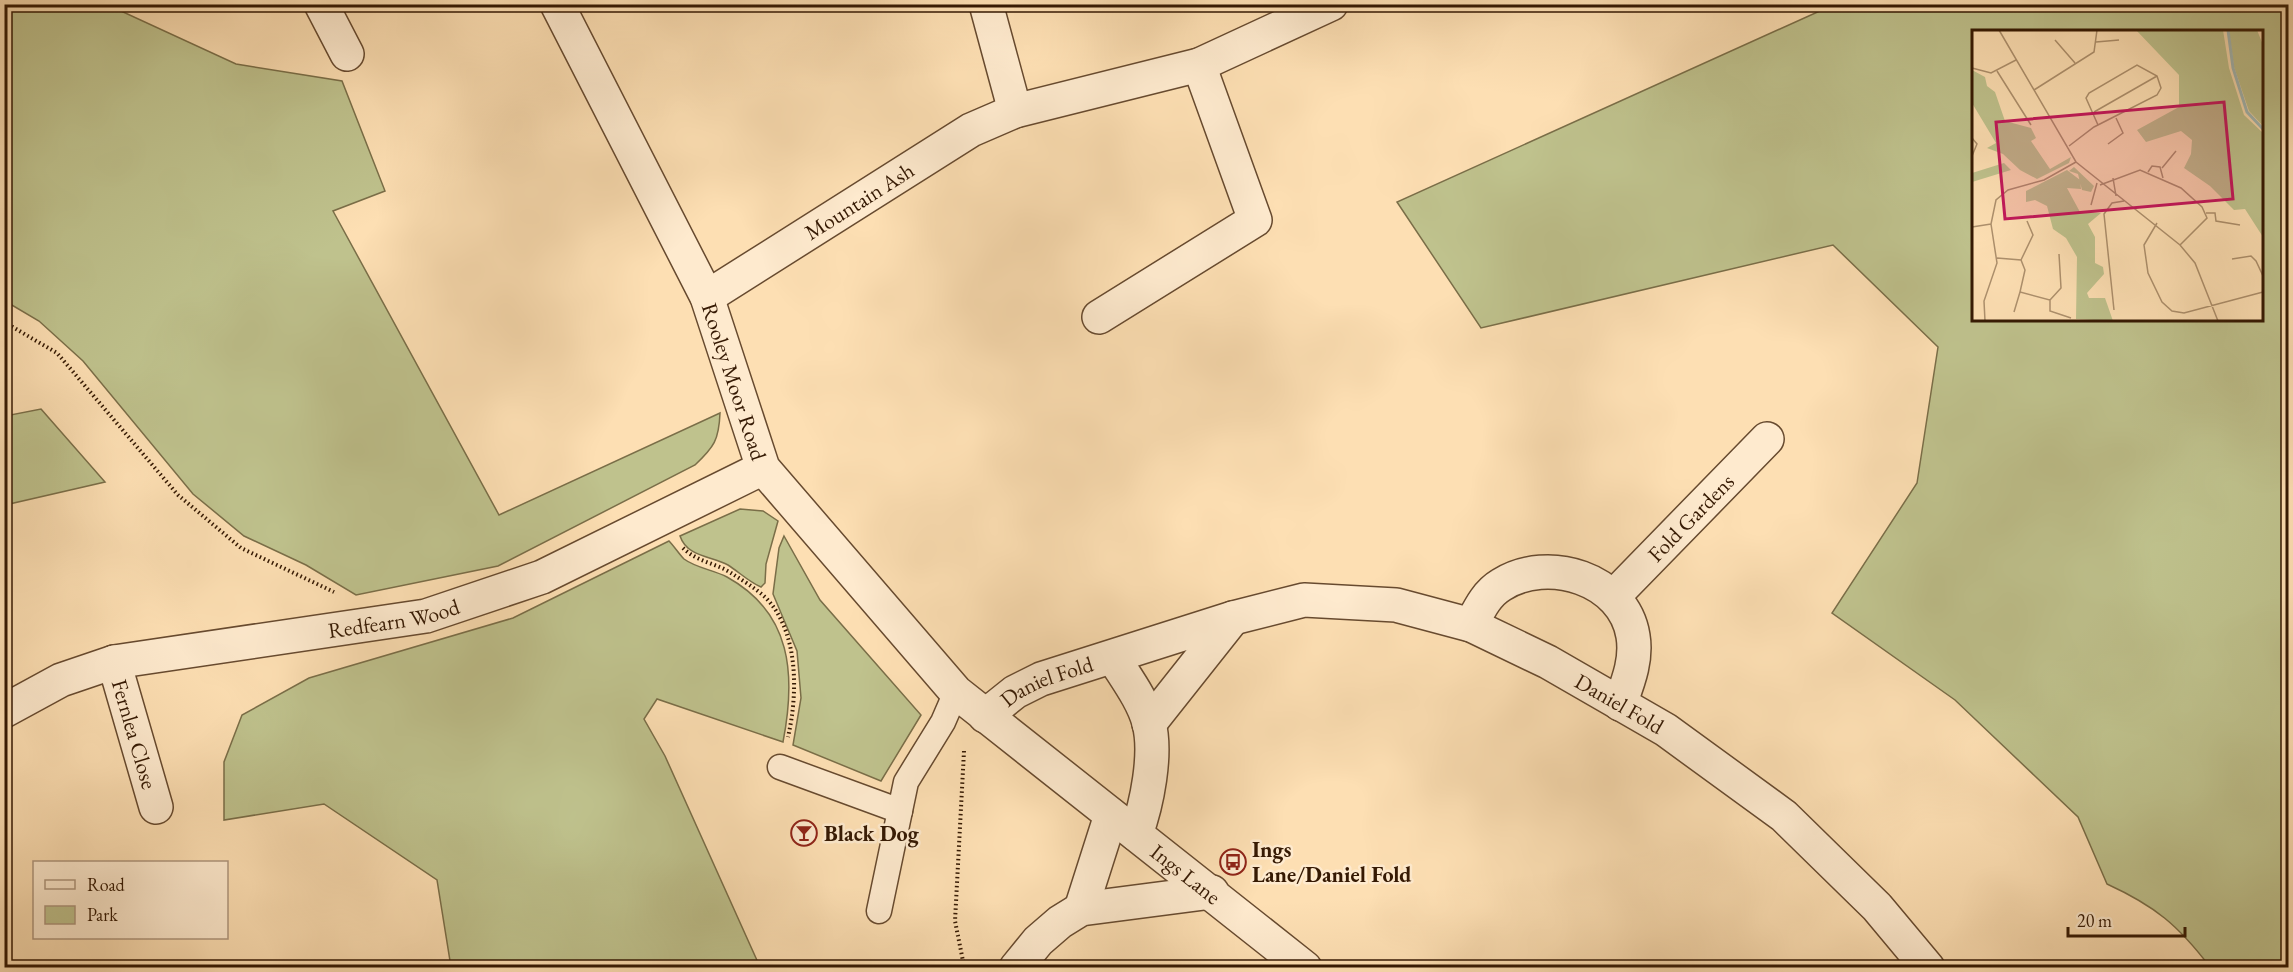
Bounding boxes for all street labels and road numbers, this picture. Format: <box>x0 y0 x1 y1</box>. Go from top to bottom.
street label: Mountain Ash <box>799 155 919 246</box>
street label: Rooley Moor Road <box>695 299 774 465</box>
street label: Fold Gardens <box>1641 467 1740 568</box>
street label: Redfearn Wood <box>326 591 464 645</box>
street label: Daniel Fold <box>994 649 1097 713</box>
street label: Daniel Fold <box>1570 666 1670 741</box>
street label: Fernlea Close <box>105 676 165 793</box>
street label: Ings Lane <box>1145 837 1227 911</box>

